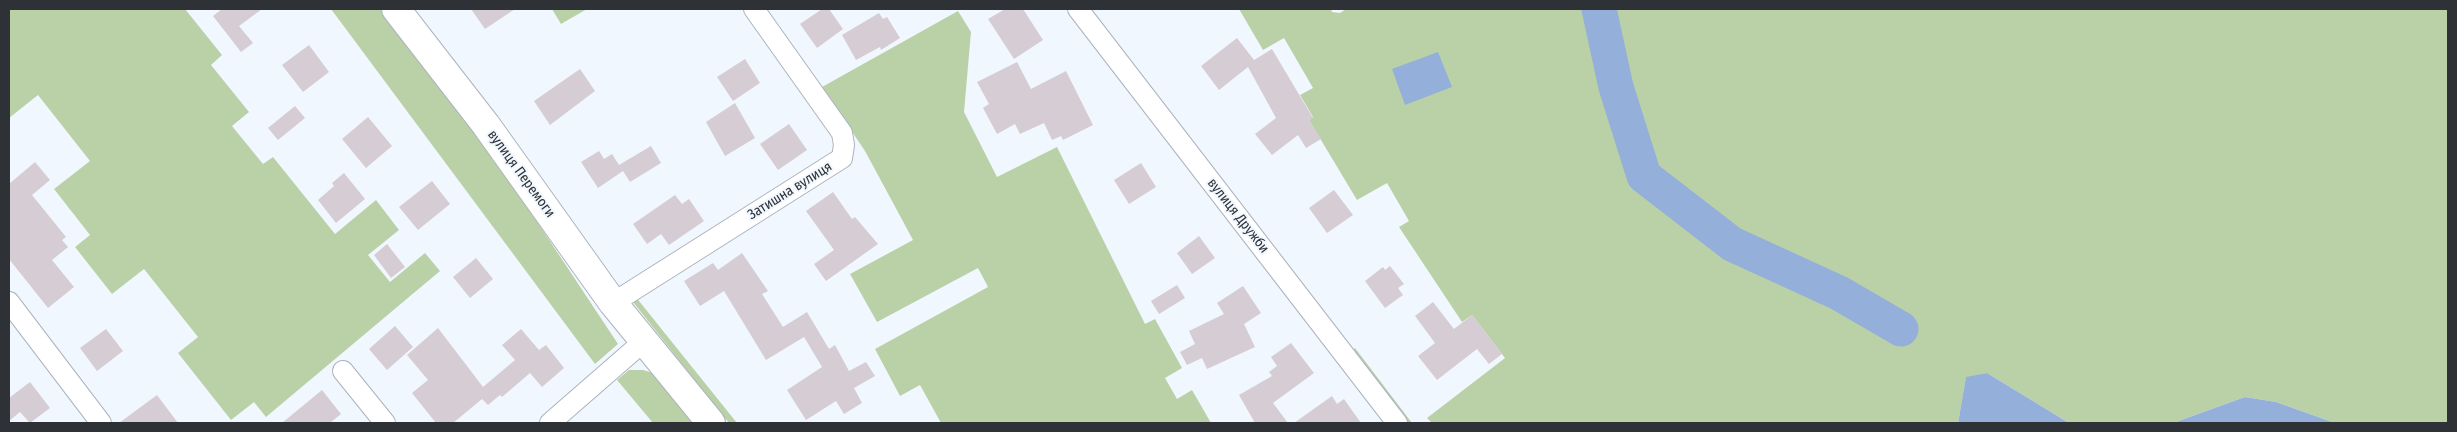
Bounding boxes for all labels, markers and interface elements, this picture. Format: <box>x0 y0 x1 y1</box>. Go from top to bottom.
street label: вулиця Перемоги <box>484 127 558 221</box>
street label: Затишна вулиця <box>745 158 835 224</box>
street label: вулиця Дружби <box>1204 175 1272 257</box>

